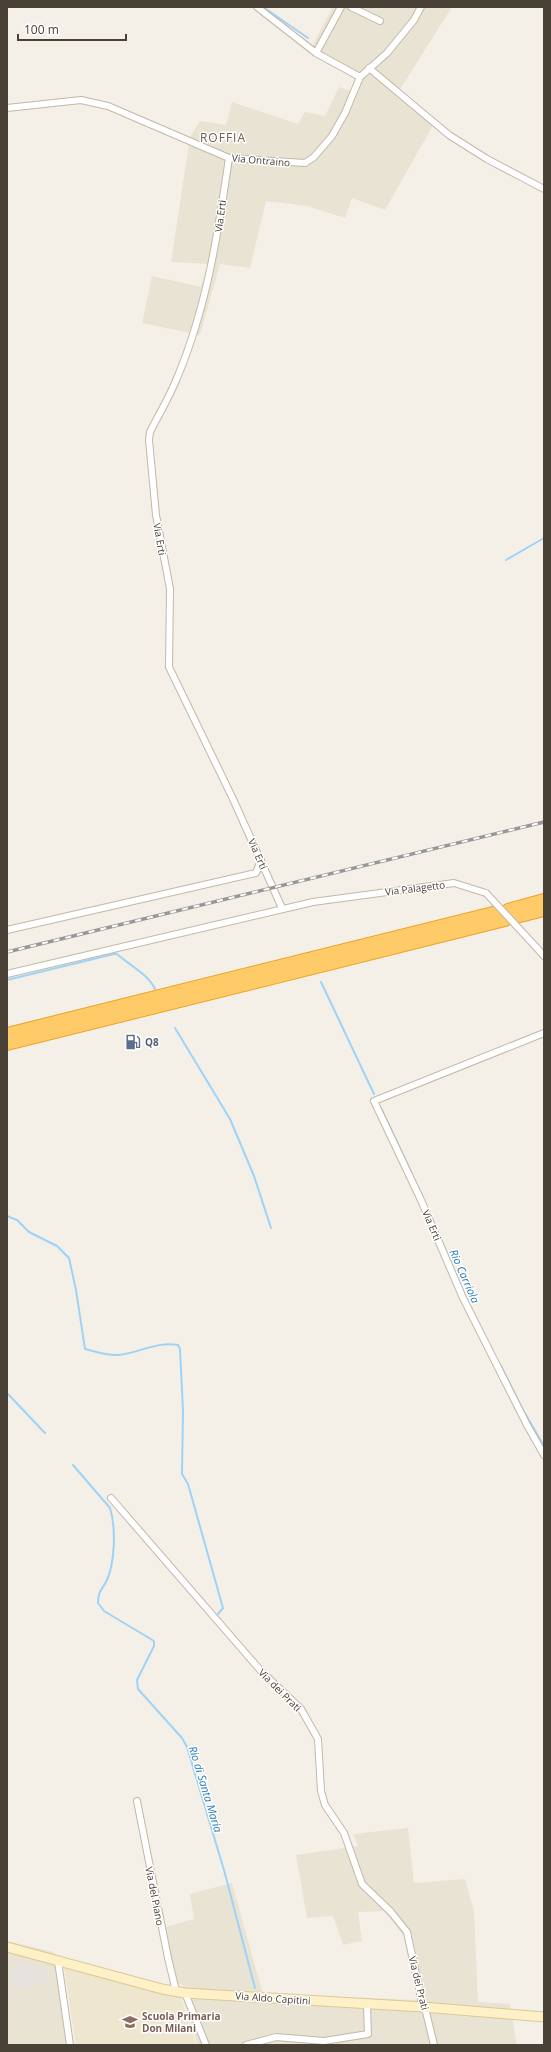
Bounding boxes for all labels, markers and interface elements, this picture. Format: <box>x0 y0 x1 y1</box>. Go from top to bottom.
scale bar <box>18 16 126 42</box>
text: 100 m <box>24 21 59 38</box>
district label: ROFFIA <box>200 129 246 146</box>
street label: Via Ontraino <box>231 150 291 170</box>
street label: Via Erti <box>211 199 229 233</box>
street label: Via Erti <box>150 522 170 556</box>
street label: Via Erti <box>245 836 271 872</box>
street label: Via Palagetto <box>384 877 446 899</box>
fuel station icon: Q8 <box>124 1033 142 1051</box>
place label: Q8 <box>145 1035 159 1049</box>
street label: Via Erti <box>419 1207 445 1243</box>
water label: Rio Carriola <box>446 1247 484 1305</box>
street label: Via dei Prati <box>256 1666 304 1714</box>
water label: Rio di Santa Maria <box>186 1744 226 1834</box>
street label: Via del Piano <box>142 1865 168 1927</box>
street label: Via dei Prati <box>406 1955 432 2011</box>
street label: Via Aldo Capitini <box>235 1988 311 2008</box>
place label: Scuola Primaria Don Milani <box>142 2009 220 2035</box>
school or university icon: Scuola Primaria Don Milani <box>121 2013 139 2031</box>

